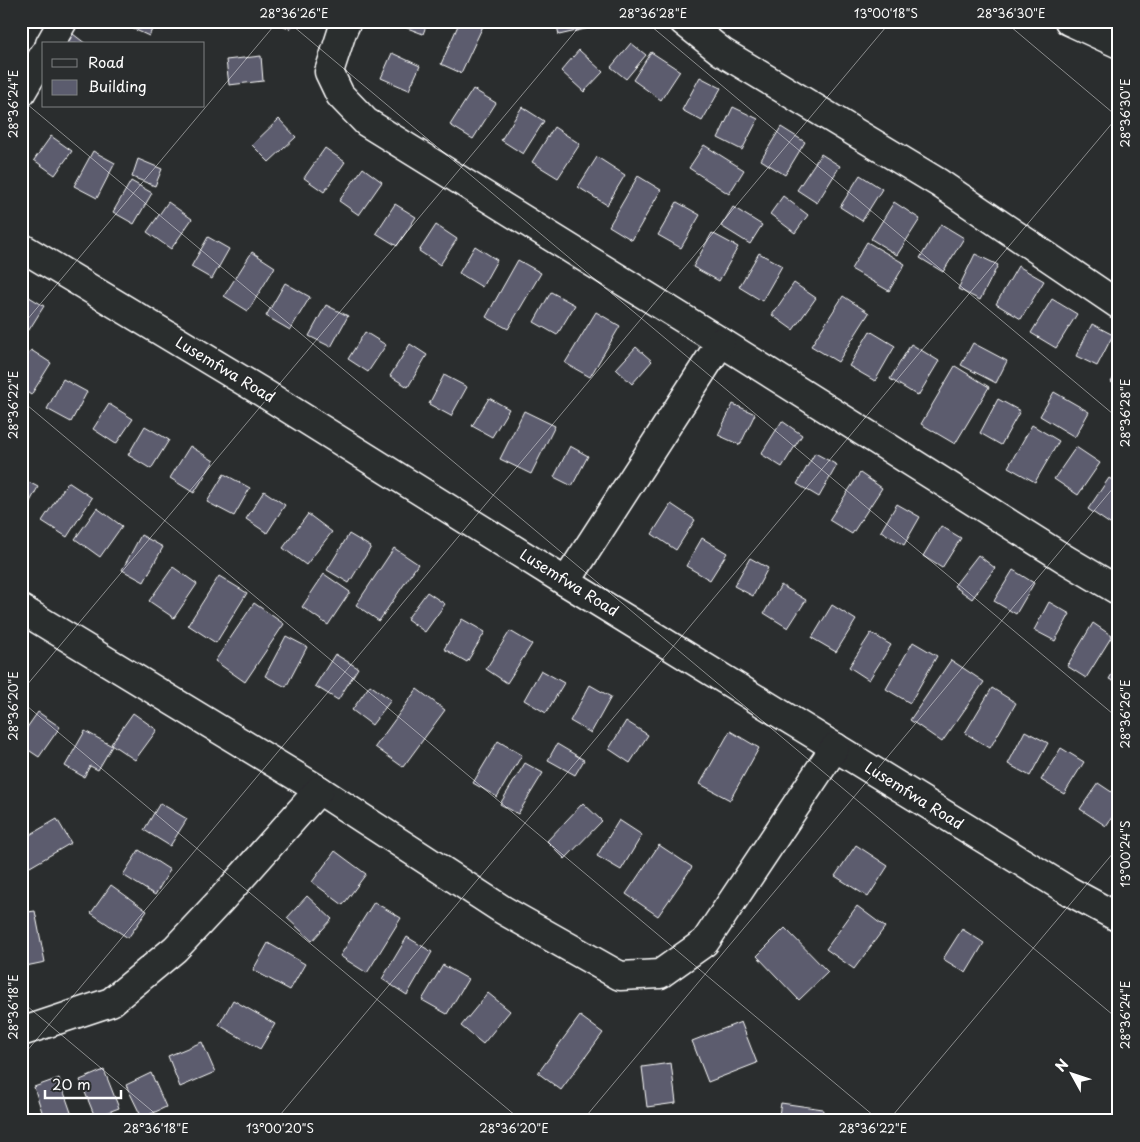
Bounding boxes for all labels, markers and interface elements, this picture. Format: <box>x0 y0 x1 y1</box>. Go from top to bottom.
text: 28°36'26"E <box>260 4 328 22</box>
text: 28°36'28"E <box>619 4 687 22</box>
text: 13°00'18"S <box>854 4 918 22</box>
text: 28°36'30"E <box>976 4 1046 22</box>
legend <box>42 42 205 108</box>
text: Road <box>88 50 124 73</box>
text: 28°36'24"E <box>4 70 22 138</box>
text: Building <box>88 74 147 97</box>
text: 28°36'30"E <box>1116 78 1134 148</box>
street label: Lusemfwa Road <box>172 330 280 408</box>
text: 28°36'22"E <box>4 371 22 439</box>
text: 28°36'28"E <box>1116 379 1134 447</box>
street label: Lusemfwa Road <box>516 542 624 621</box>
text: 28°36'20"E <box>4 671 22 741</box>
text: 28°36'26"E <box>1116 680 1134 748</box>
street label: Lusemfwa Road <box>861 755 969 834</box>
text: 13°00'24"S <box>1116 821 1134 887</box>
text: 28°36'18"E <box>4 974 22 1040</box>
text: 28°36'24"E <box>1116 981 1134 1049</box>
north arrow <box>1048 1050 1098 1100</box>
text: N <box>1050 1054 1073 1076</box>
scale bar <box>45 1067 121 1099</box>
text: 20 m <box>52 1072 91 1095</box>
text: 28°36'18"E <box>123 1119 189 1137</box>
text: 13°00'20"S <box>246 1119 314 1137</box>
text: 28°36'20"E <box>479 1119 549 1137</box>
text: 28°36'22"E <box>839 1119 907 1137</box>

